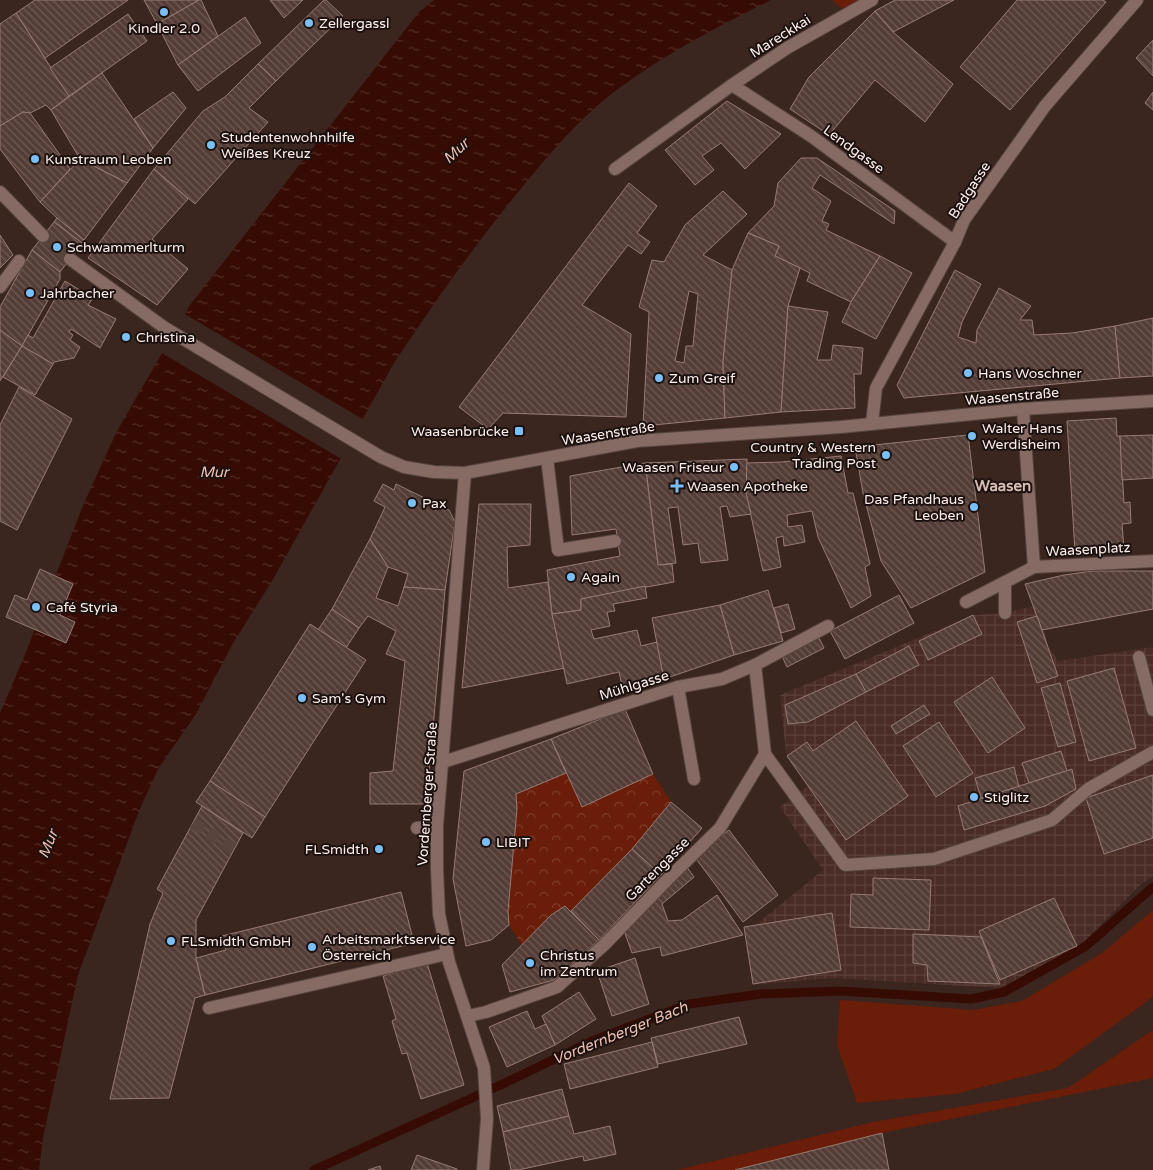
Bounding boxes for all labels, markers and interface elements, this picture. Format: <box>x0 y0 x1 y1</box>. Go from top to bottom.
marker: Kindler 2.0 <box>158 6 170 18</box>
street label: Mareckkai <box>747 11 814 62</box>
place label: Zellergassl <box>319 15 390 32</box>
marker: Zellergassl <box>303 17 315 29</box>
place label: Kindler 2.0 <box>128 20 200 37</box>
street label: Lendgasse <box>820 122 888 177</box>
place label: Studentenwohnhilfe Weißes Kreuz <box>221 129 355 162</box>
water label: Mur <box>439 133 474 168</box>
marker: Studentenwohnhilfe Weißes Kreuz <box>205 139 217 151</box>
place label: Kunstraum Leoben <box>45 151 171 168</box>
marker: Kunstraum Leoben <box>29 153 41 165</box>
street label: Badgasse <box>945 159 994 222</box>
place label: Schwammerlturm <box>67 239 185 256</box>
marker: Schwammerlturm <box>51 241 63 253</box>
place label: Jahrbacher <box>40 285 115 302</box>
marker: Jahrbacher <box>24 287 36 299</box>
place label: Christina <box>136 329 195 346</box>
marker: Christina <box>120 331 132 343</box>
place label: Hans Woschner <box>978 365 1083 382</box>
marker: Hans Woschner <box>962 367 974 379</box>
place label: Zum Greif <box>669 370 736 387</box>
marker: Zum Greif <box>653 372 665 384</box>
street label: Waasenstraße <box>964 384 1060 409</box>
street label: Waasenstraße <box>560 418 656 449</box>
place label: Walter Hans Werdisheim <box>982 420 1063 453</box>
place label: Waasenbrücke <box>411 423 509 440</box>
marker: Waasenbrücke <box>513 425 525 437</box>
marker: Walter Hans Werdisheim <box>966 430 978 442</box>
place label: Country & Western Trading Post <box>750 439 877 472</box>
marker: Country & Western Trading Post <box>880 449 892 461</box>
place label: Waasen Friseur <box>622 459 725 476</box>
marker: Waasen Friseur <box>728 461 740 473</box>
water label: Mur <box>199 463 231 481</box>
district label: Waasen <box>975 477 1031 495</box>
place label: Waasen Apotheke <box>687 478 808 495</box>
marker: Waasen Apotheke <box>671 480 683 492</box>
place label: Das Pfandhaus Leoben <box>864 491 964 524</box>
place label: Pax <box>422 495 447 512</box>
marker: Pax <box>406 497 418 509</box>
marker: Das Pfandhaus Leoben <box>968 501 980 513</box>
street label: Waasenplatz <box>1045 539 1131 560</box>
place label: Again <box>581 569 620 586</box>
marker: Again <box>565 571 577 583</box>
place label: Café Styria <box>46 599 118 616</box>
marker: Café Styria <box>30 601 42 613</box>
street label: Mühlgasse <box>597 667 671 704</box>
place label: Sam's Gym <box>312 690 386 707</box>
marker: Sam's Gym <box>296 692 308 704</box>
street label: Vordernberger Straße <box>414 721 441 867</box>
place label: Stiglitz <box>984 789 1029 806</box>
marker: Stiglitz <box>968 791 980 803</box>
water label: Mur <box>34 825 63 861</box>
place label: LIBIT <box>496 834 531 851</box>
street label: Gartengasse <box>622 834 693 905</box>
marker: LIBIT <box>480 836 492 848</box>
place label: FLSmidth <box>305 841 369 858</box>
marker: FLSmidth <box>373 843 385 855</box>
place label: Arbeitsmarktservice Österreich <box>322 931 455 964</box>
place label: FLSmidth GmbH <box>181 933 291 950</box>
marker: FLSmidth GmbH <box>165 935 177 947</box>
marker: Arbeitsmarktservice Österreich <box>306 941 318 953</box>
place label: Christus im Zentrum <box>540 947 617 980</box>
marker: Christus im Zentrum <box>524 957 536 969</box>
water label: Vordernberger Bach <box>550 997 691 1068</box>

